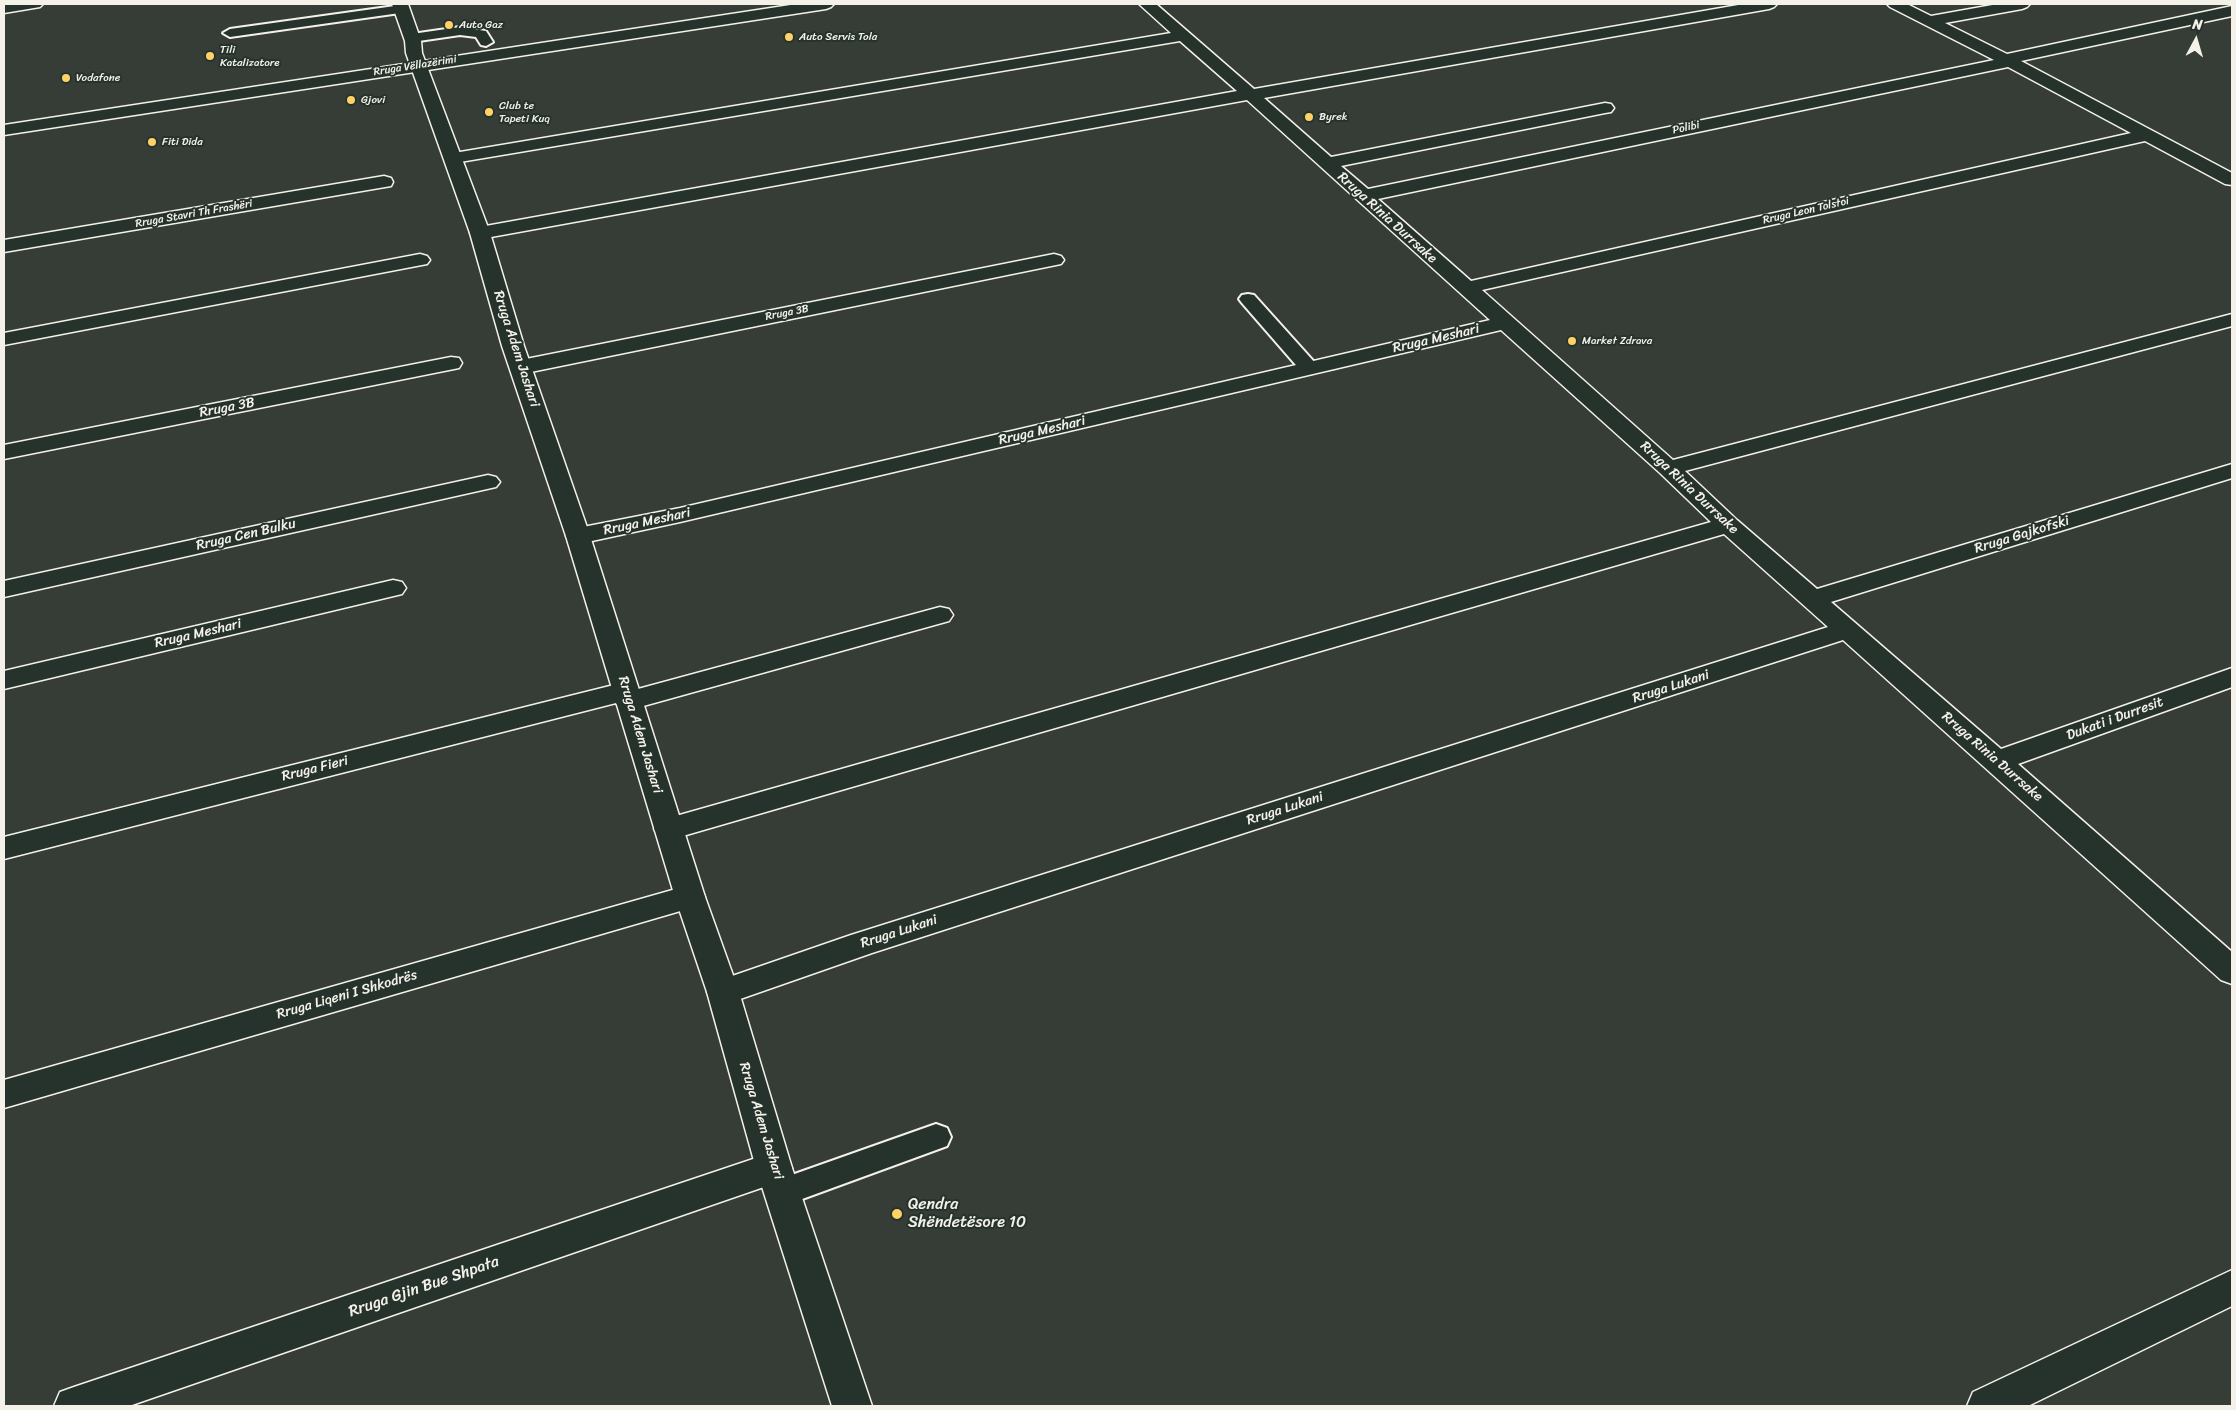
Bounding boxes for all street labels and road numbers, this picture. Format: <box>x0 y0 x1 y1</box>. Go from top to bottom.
street label: Rruga Vëllazërimi <box>372 53 458 79</box>
street label: Polibi <box>1671 119 1701 137</box>
street label: Rruga Rinia Durrsake <box>1334 169 1440 267</box>
street label: Rruga Leon Tolstoi <box>1762 195 1850 227</box>
street label: Rruga Stavri Th Frashëri <box>134 197 254 231</box>
street label: Rruga Adem Jashari <box>489 289 543 409</box>
street label: Rruga 3B <box>764 302 810 324</box>
street label: Rruga Meshari <box>1391 321 1481 357</box>
street label: Rruga 3B <box>198 394 256 422</box>
street label: Rruga Meshari <box>997 413 1087 449</box>
street label: Rruga Rinia Durrsake <box>1636 438 1742 538</box>
street label: Rruga Meshari <box>602 505 692 539</box>
street label: Rruga Gajkofski <box>1973 513 2071 557</box>
street label: Rruga Cen Bulku <box>194 515 298 555</box>
street label: Rruga Meshari <box>153 616 243 652</box>
street label: Rruga Lukani <box>1631 667 1711 707</box>
street label: Rruga Adem Jashari <box>614 674 666 796</box>
street label: Dukati i Durresit <box>2064 694 2166 744</box>
street label: Rruga Rinia Durrsake <box>1938 709 2046 805</box>
street label: Rruga Fieri <box>280 753 350 785</box>
street label: Rruga Lukani <box>1245 789 1325 829</box>
street label: Rruga Lukani <box>859 912 939 952</box>
street label: Rruga Liqeni I Shkodrës <box>275 967 419 1023</box>
street label: Rruga Adem Jashari <box>735 1060 787 1182</box>
street label: Rruga Gjin Bue Shpata <box>346 1252 502 1322</box>

